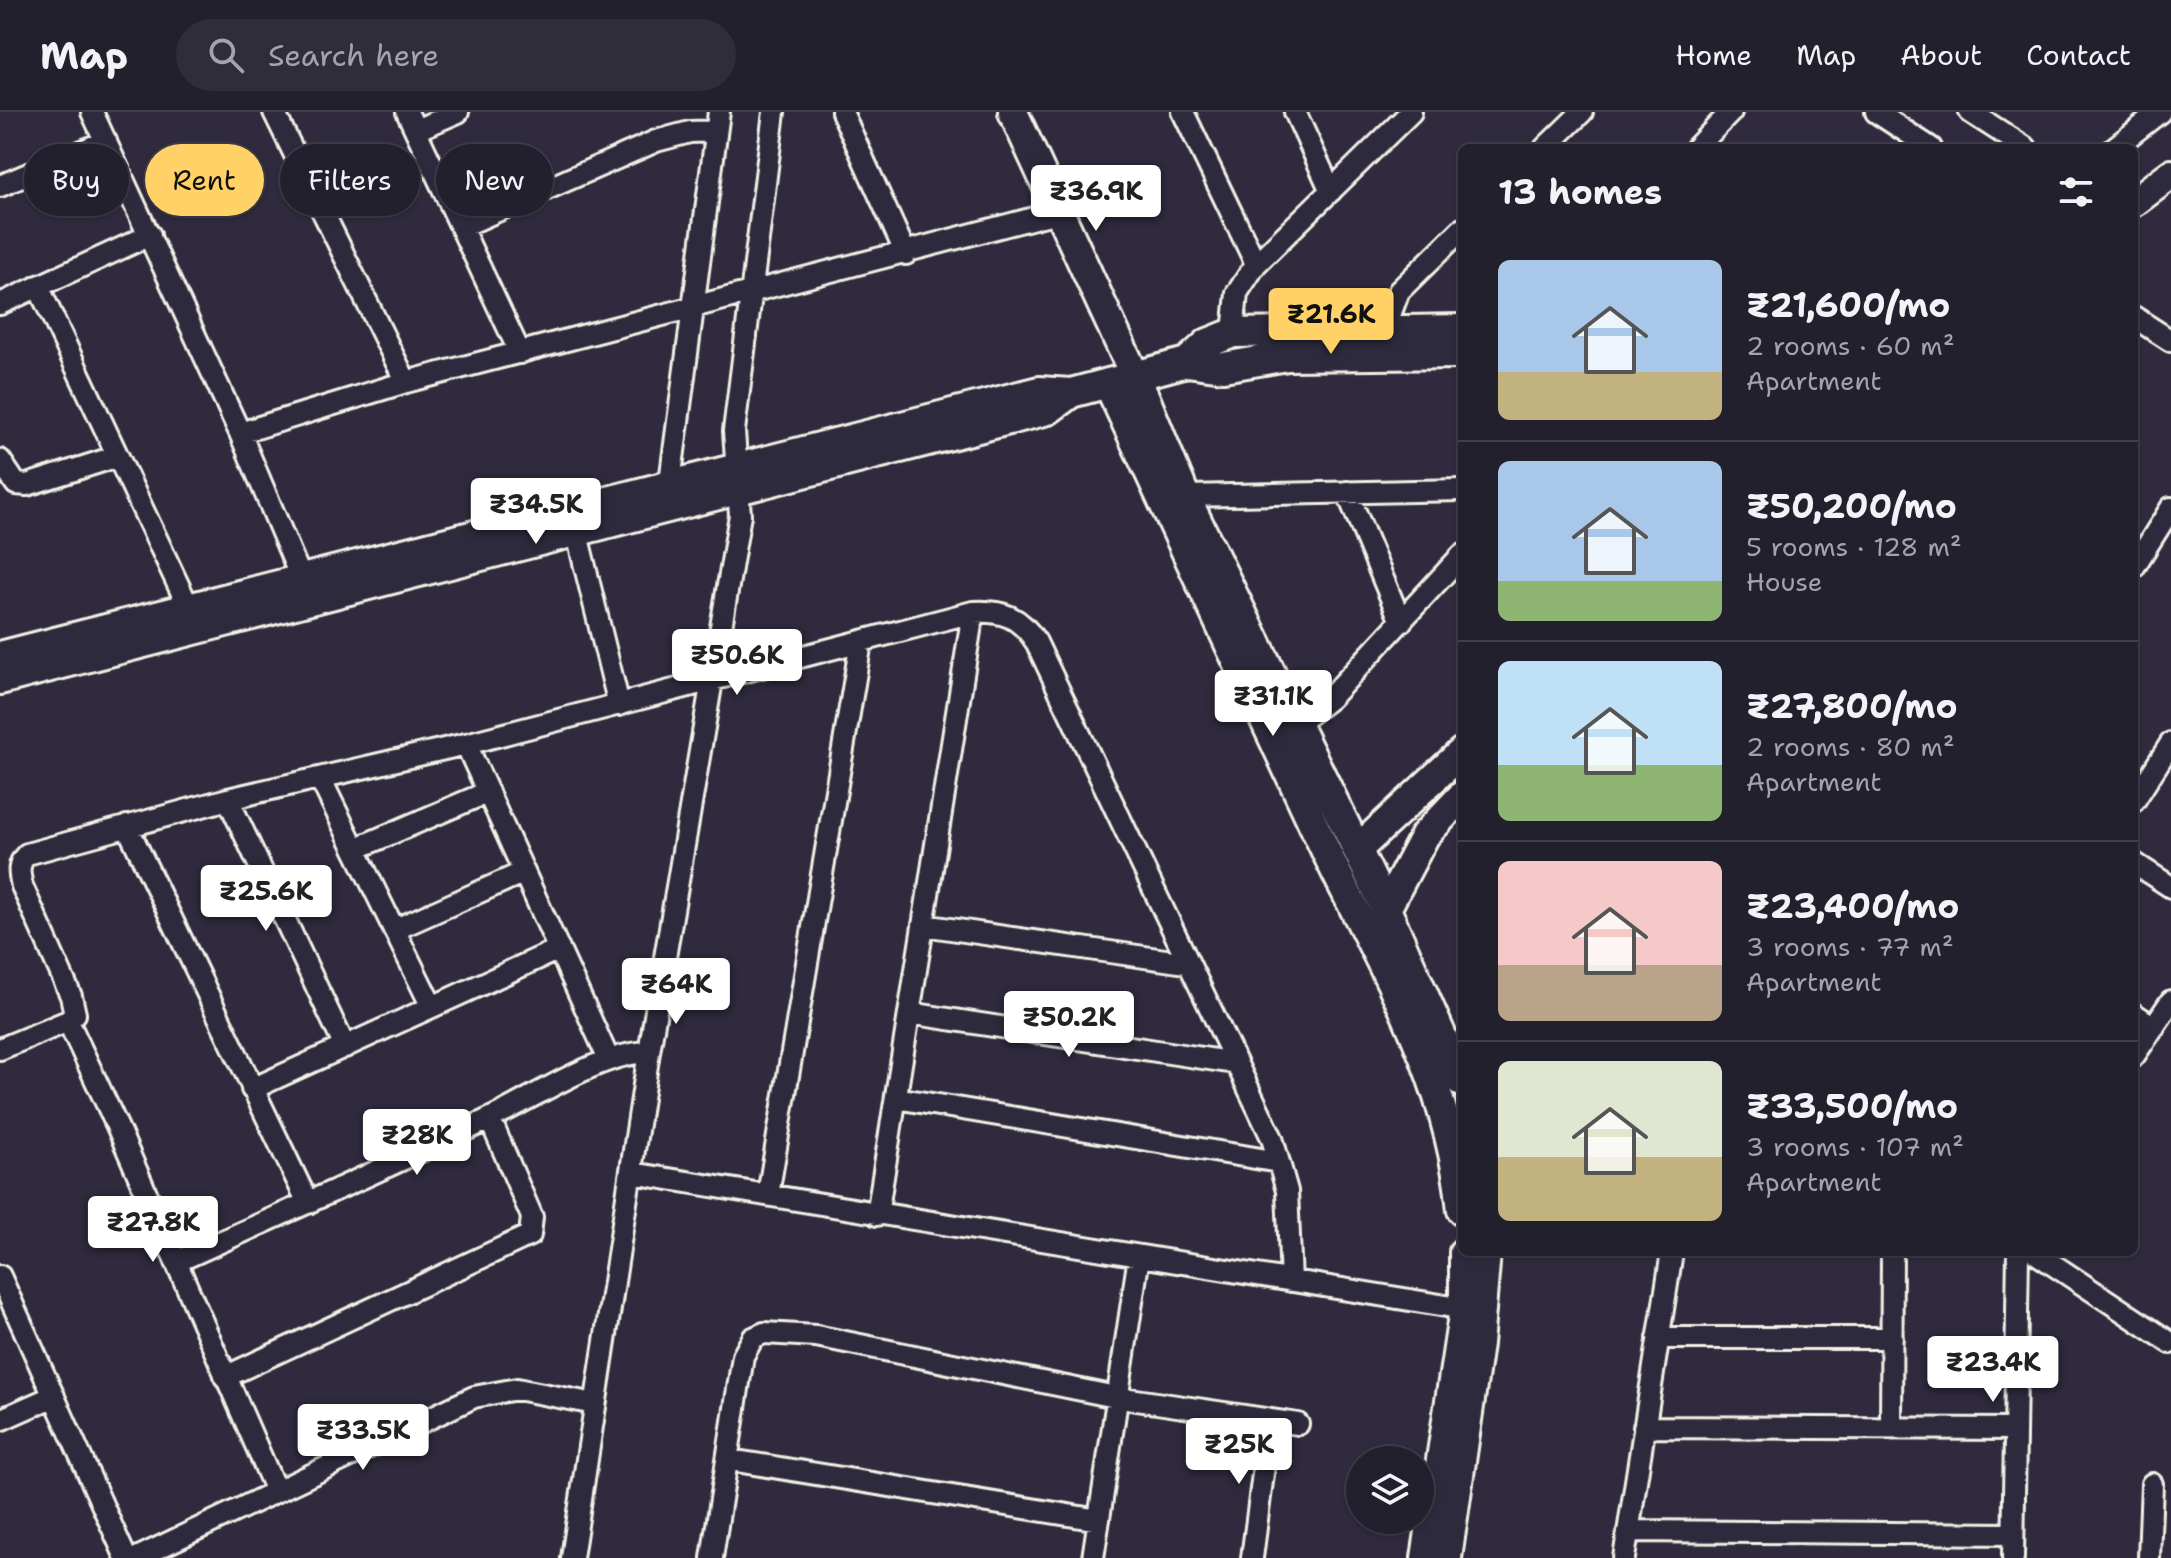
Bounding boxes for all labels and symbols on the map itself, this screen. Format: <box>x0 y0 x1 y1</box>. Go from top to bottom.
pin: ₹36.9K <box>1031 165 1161 233</box>
pin: ₹21.6K <box>1266 288 1396 356</box>
pin: ₹34.5K <box>471 478 601 546</box>
pin: ₹50.6K <box>672 629 802 697</box>
pin: ₹31.1K <box>1208 670 1338 738</box>
pin: ₹25.6K <box>201 865 331 933</box>
pin: ₹64K <box>629 958 723 1026</box>
pin: ₹50.2K <box>1004 991 1134 1059</box>
pin: ₹28K <box>370 1109 464 1177</box>
pin: ₹27.8K <box>88 1196 218 1264</box>
pin: ₹23.4K <box>1928 1336 2058 1404</box>
pin: ₹33.5K <box>298 1404 428 1472</box>
pin: ₹25K <box>1192 1418 1286 1486</box>

